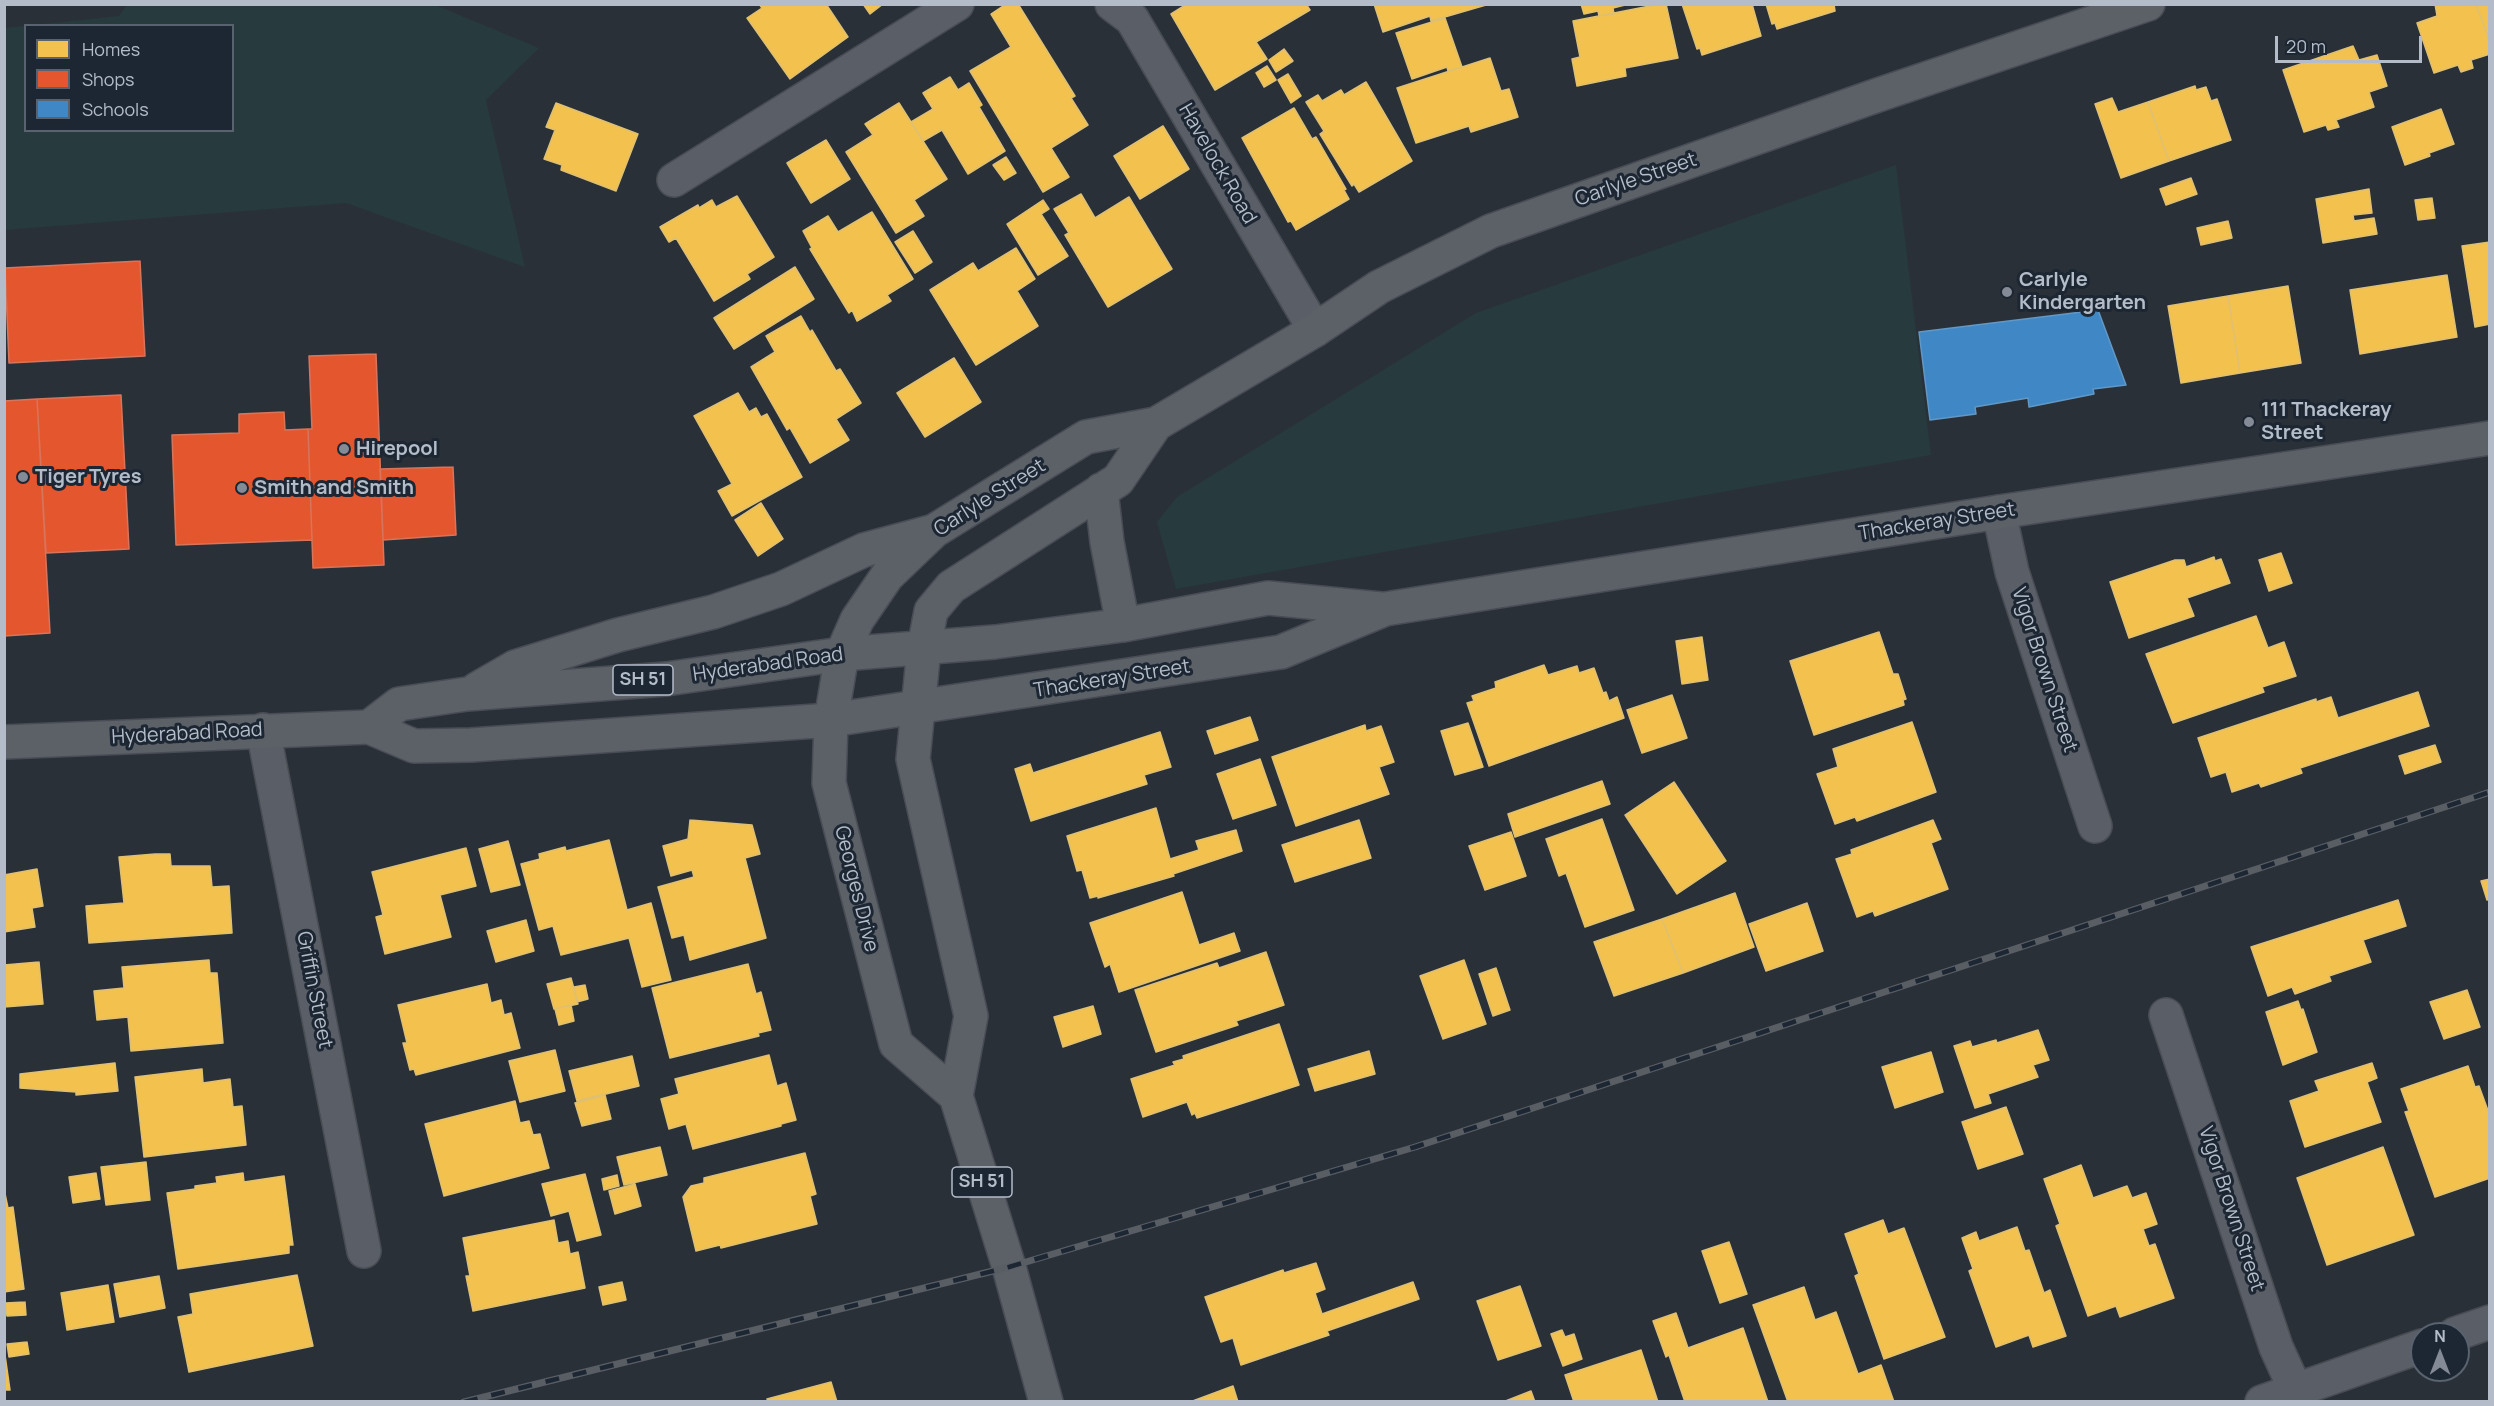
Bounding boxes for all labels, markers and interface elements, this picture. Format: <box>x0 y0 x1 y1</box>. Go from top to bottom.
legend <box>24 24 234 132</box>
scale bar <box>2278 24 2425 62</box>
text: 20 m <box>2286 34 2326 58</box>
text: Homes <box>82 37 140 61</box>
text: Shops <box>82 67 134 91</box>
text: Schools <box>82 97 149 121</box>
street label: Havelock Road <box>1173 100 1261 228</box>
street label: Carlyle Street <box>1572 148 1700 212</box>
place label: Carlyle Kindergarten <box>2019 268 2146 315</box>
marker: Carlyle Kindergarten <box>2000 285 2014 299</box>
place label: 111 Thackeray Street <box>2261 398 2391 445</box>
marker: 111 Thackeray Street <box>2242 415 2256 429</box>
place label: Hirepool <box>356 437 438 461</box>
marker: Hirepool <box>337 442 351 456</box>
street label: Carlyle Street <box>930 454 1050 542</box>
place label: Tiger Tyres <box>35 465 142 489</box>
marker: Tiger Tyres <box>16 470 30 484</box>
place label: Smith and Smith <box>254 476 414 500</box>
marker: Smith and Smith <box>235 481 249 495</box>
street label: Thackeray Street <box>1857 498 2017 546</box>
street label: Vigor Brown Street <box>2006 585 2082 755</box>
street label: Hyderabad Road <box>691 643 845 687</box>
street label: Thackeray Street <box>1032 655 1192 703</box>
road number: SH 51 <box>613 665 673 695</box>
street label: Hyderabad Road <box>111 718 263 750</box>
street label: Georges Drive <box>829 823 883 955</box>
street label: Griffin Street <box>291 929 337 1051</box>
street label: Vigor Brown Street <box>2193 1124 2269 1294</box>
road number: SH 51 <box>952 1167 1012 1197</box>
north arrow <box>2410 1322 2470 1382</box>
text: N <box>2434 1325 2446 1347</box>

